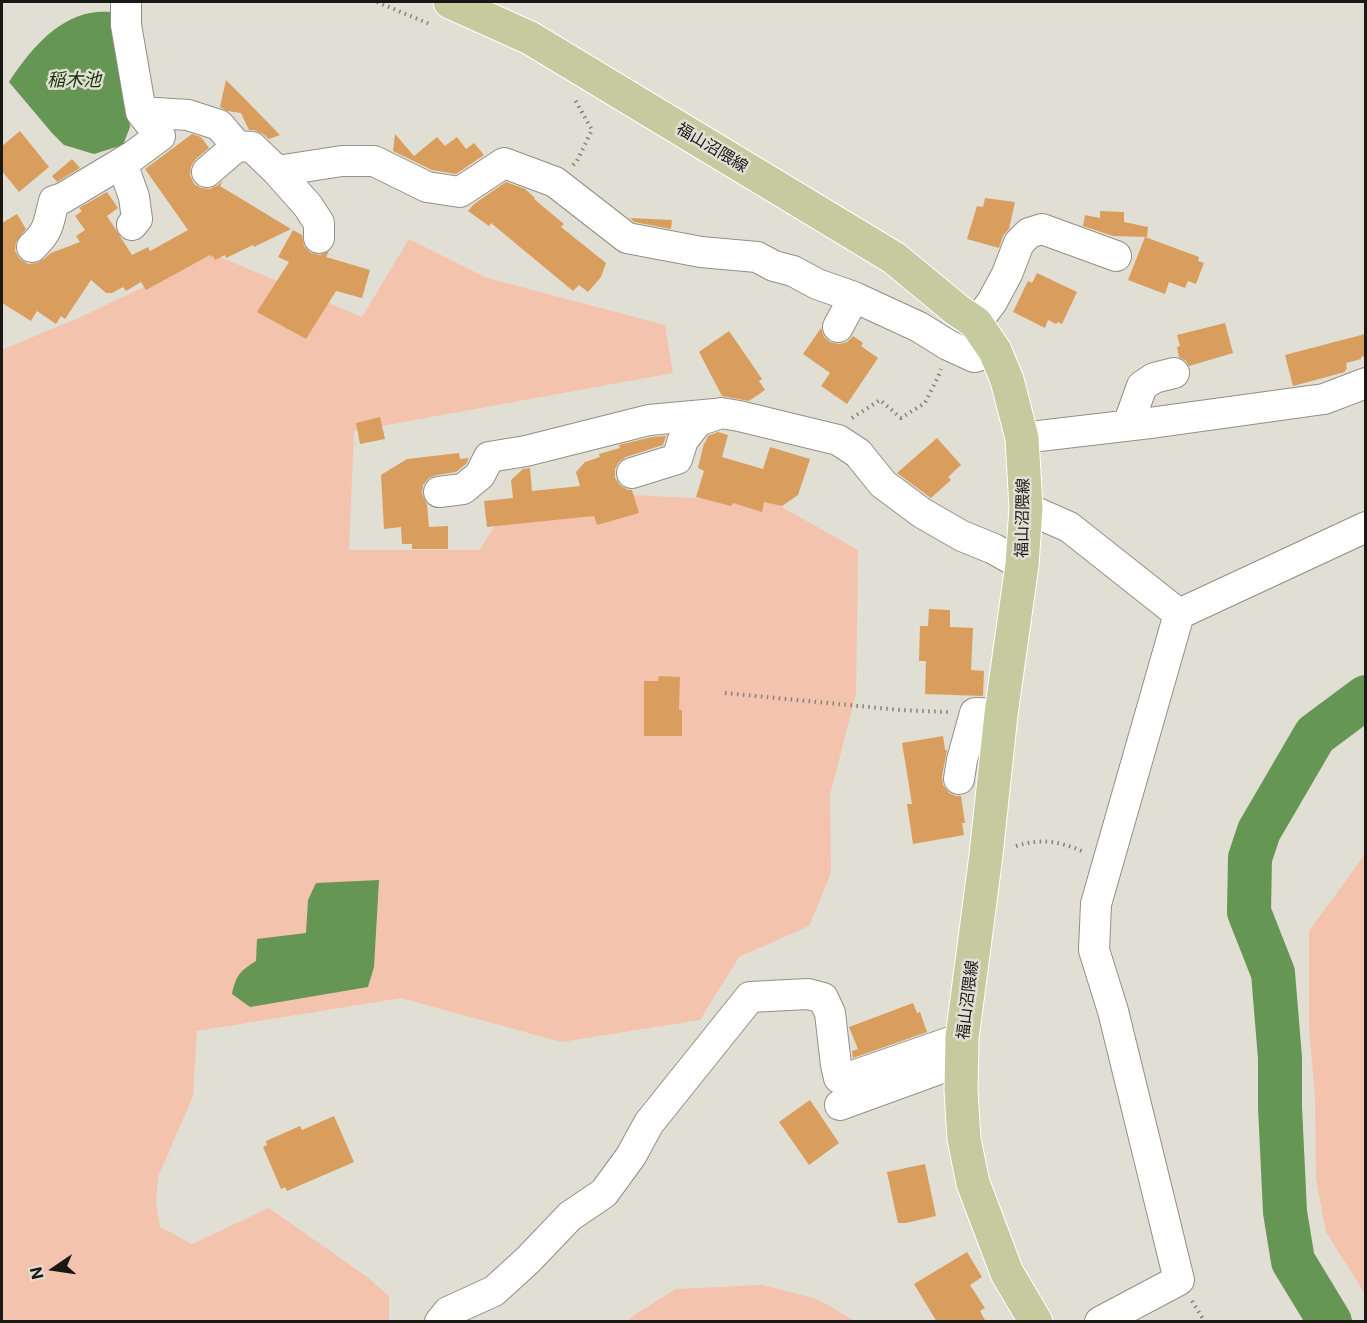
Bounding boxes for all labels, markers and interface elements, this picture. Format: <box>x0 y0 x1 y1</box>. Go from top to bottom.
water label: 稲木池 <box>47 70 101 92</box>
street label: 福山沼隈線 <box>673 119 751 177</box>
street label: 福山沼隈線 <box>1013 478 1033 558</box>
street label: 福山沼隈線 <box>954 959 982 1041</box>
north arrow <box>24 1239 84 1299</box>
text: N <box>25 1265 48 1281</box>

